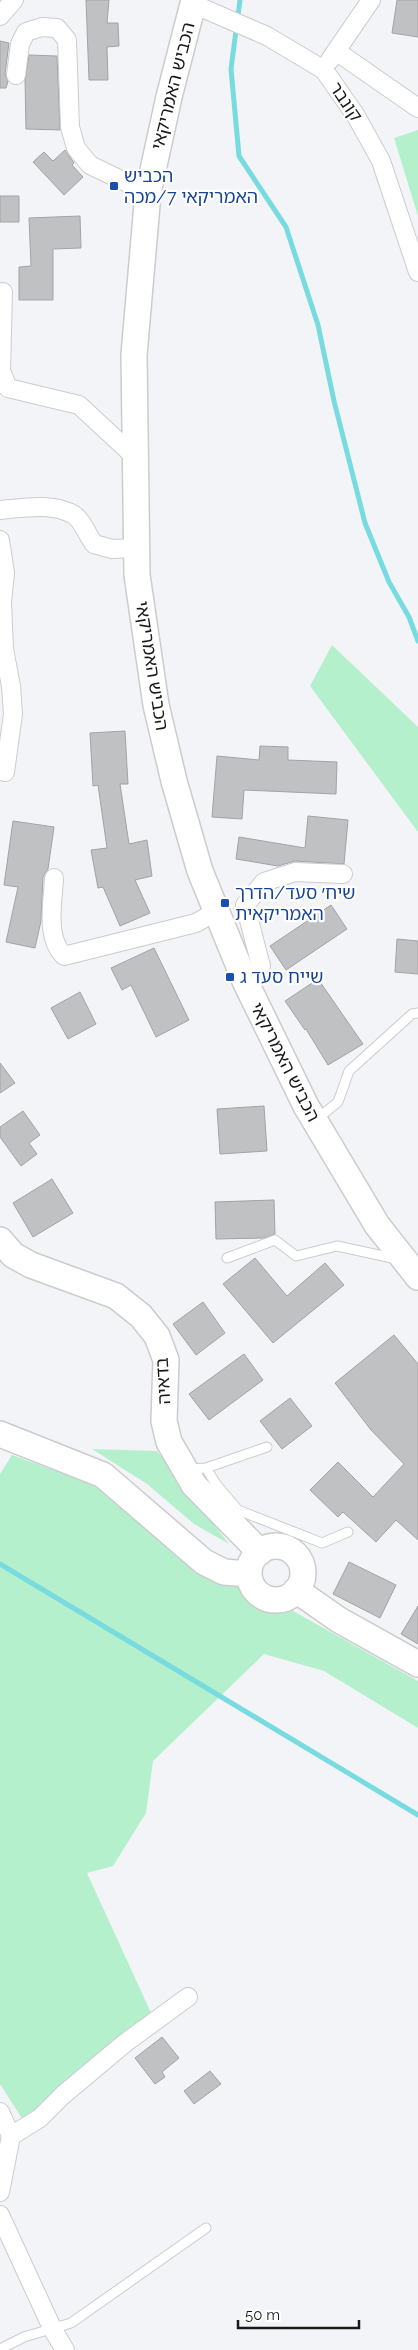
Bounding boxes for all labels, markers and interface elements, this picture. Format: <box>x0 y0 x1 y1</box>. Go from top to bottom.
street label: הכביש האמריקאי <box>147 20 199 152</box>
street label: קונבר <box>326 78 367 125</box>
place label: הכביש האמריקאי 7/מכה <box>124 165 258 207</box>
marker: הכביש האמריקאי 7/מכה <box>108 180 120 192</box>
street label: הכביש האמריקאי <box>132 600 173 732</box>
place label: שיח׳ סעד/הדרך האמריקאית <box>235 882 355 924</box>
marker: שיח׳ סעד/הדרך האמריקאית <box>219 897 231 909</box>
place label: שייח סעד ג <box>240 966 323 987</box>
marker: שייח סעד ג <box>224 971 236 983</box>
street label: הכביש האמריקאי <box>246 999 324 1125</box>
street label: בדאיה <box>151 1357 174 1405</box>
scale bar <box>238 2298 359 2330</box>
text: 50 m <box>245 2306 280 2324</box>

